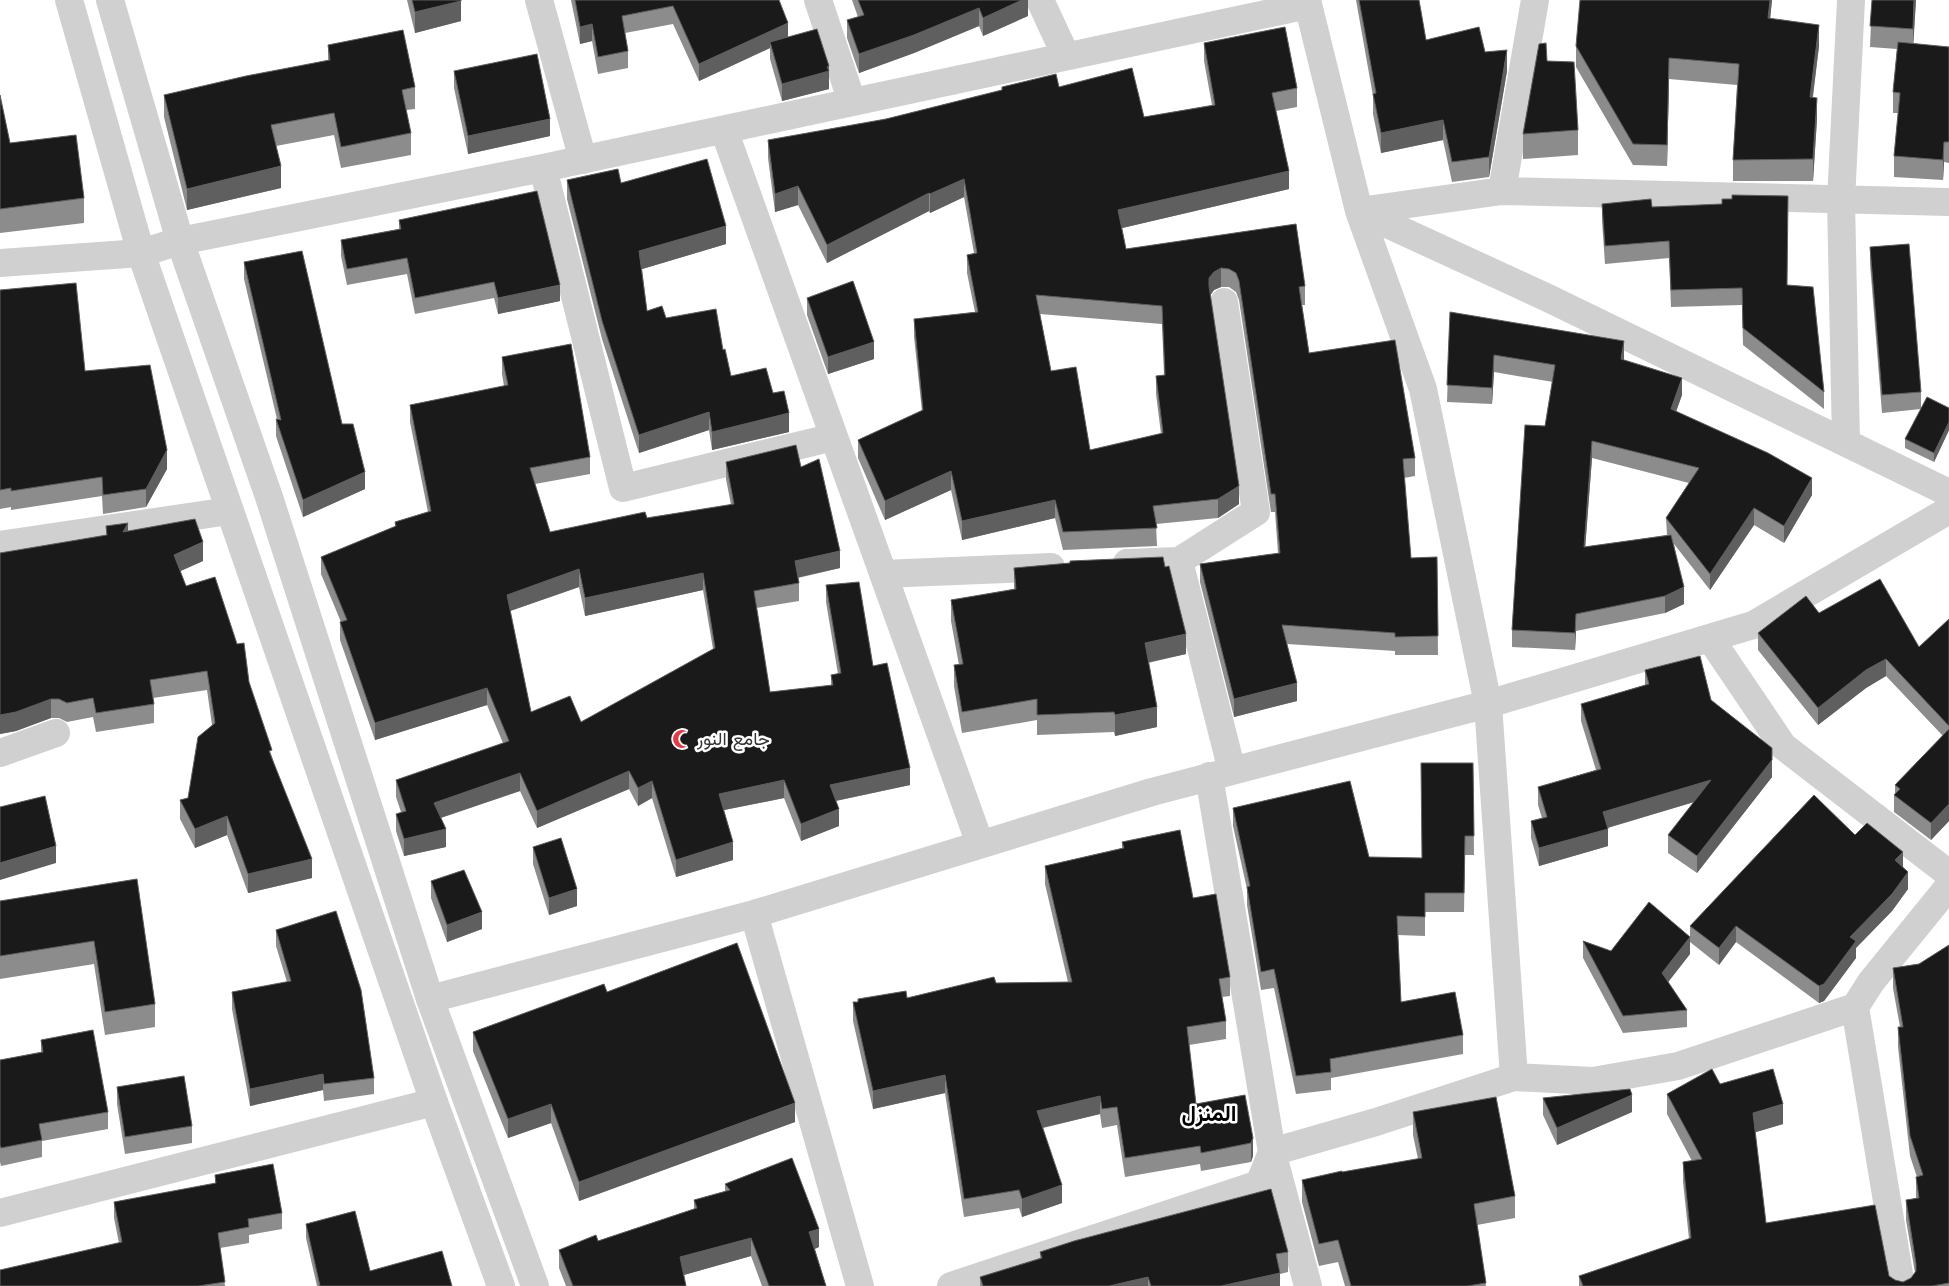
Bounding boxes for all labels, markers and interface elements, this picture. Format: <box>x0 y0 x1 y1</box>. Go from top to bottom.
mosque icon: جامع النور <box>671 728 693 750</box>
place label: جامع النور <box>696 728 770 751</box>
district label: المنزل <box>1181 1101 1237 1127</box>

